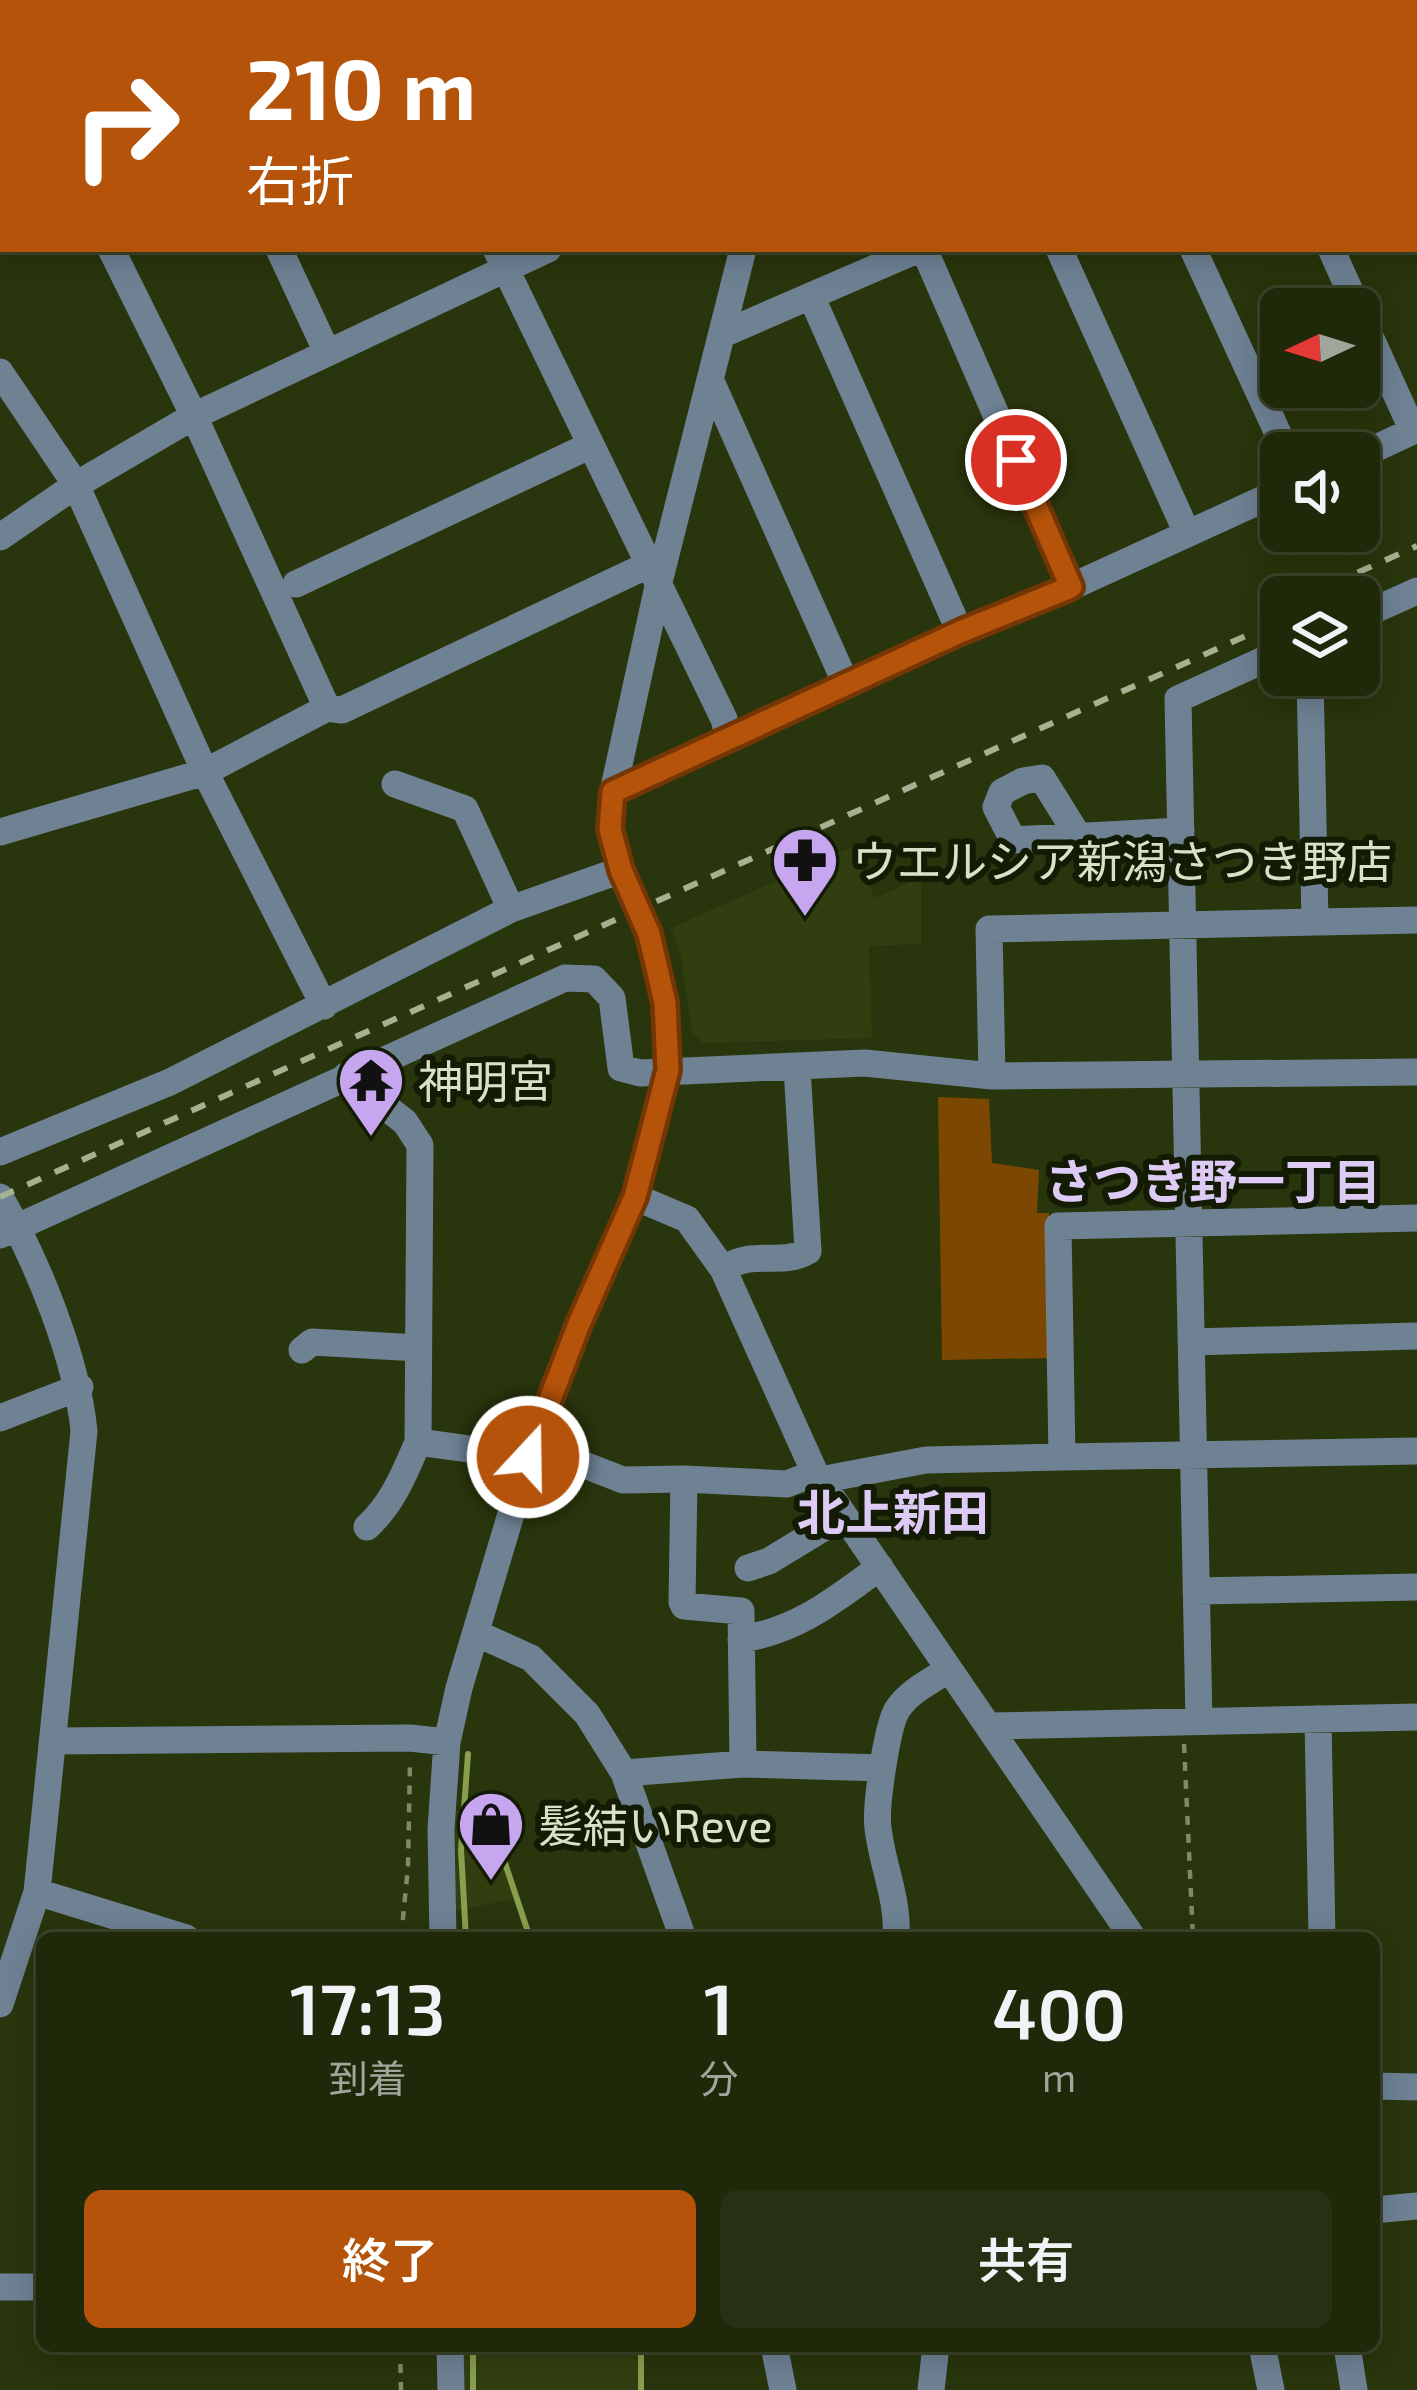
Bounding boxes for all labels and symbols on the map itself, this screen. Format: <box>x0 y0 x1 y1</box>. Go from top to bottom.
north arrow <box>1260 288 1380 408</box>
pin <box>965 409 1067 511</box>
pharmacy icon: ウエルシア新潟さつき野店 <box>770 825 840 919</box>
place label: ウエルシア新潟さつき野店 <box>852 833 1392 887</box>
temple icon: 神明宮 <box>336 1045 406 1139</box>
place label: 神明宮 <box>418 1053 553 1107</box>
district label: さつき野一丁目 <box>1045 1151 1381 1209</box>
position arrow <box>465 1394 591 1520</box>
district label: 北上新田 <box>797 1482 989 1540</box>
shop icon: 髪結いReve <box>456 1789 526 1883</box>
place label: 髪結いReve <box>538 1797 772 1851</box>

